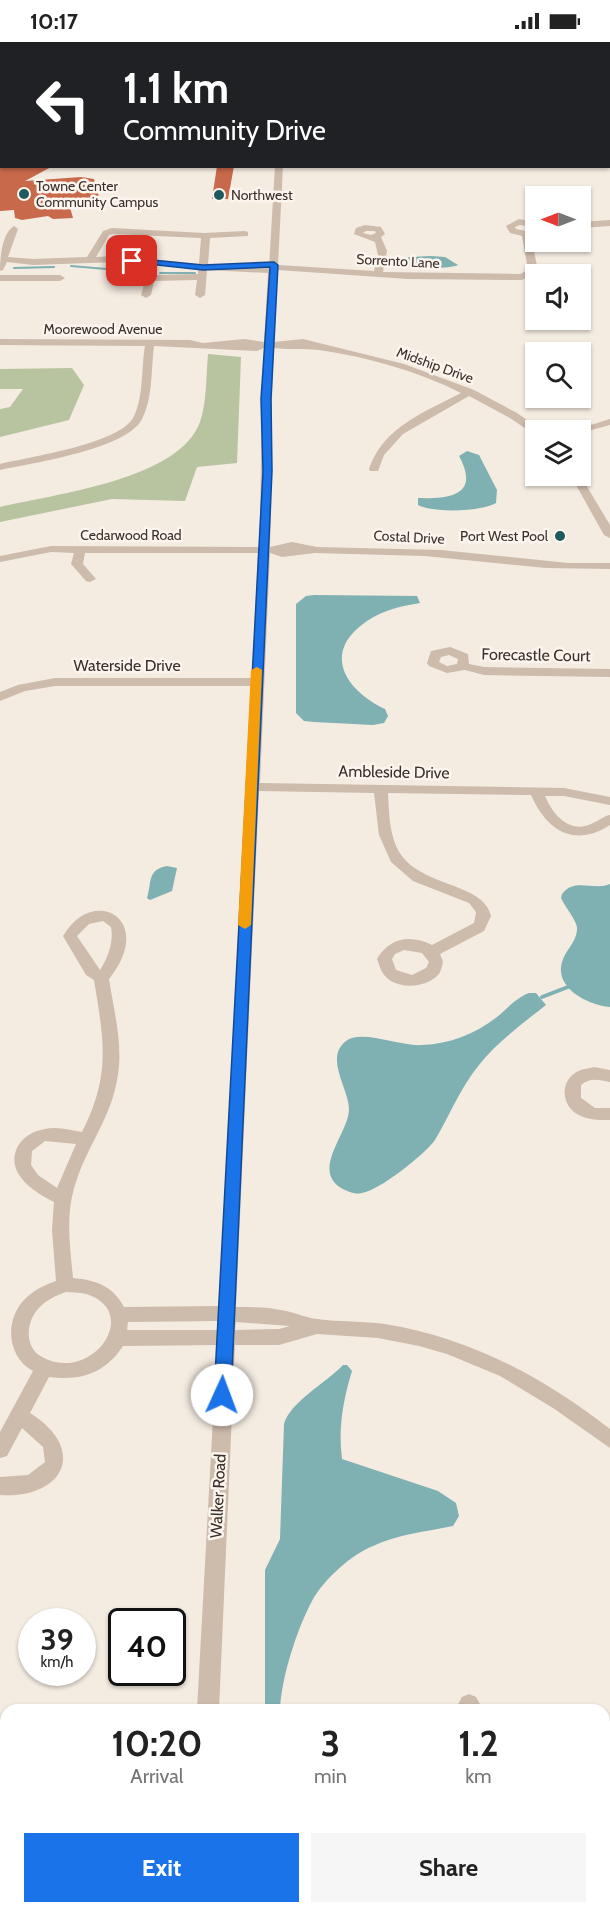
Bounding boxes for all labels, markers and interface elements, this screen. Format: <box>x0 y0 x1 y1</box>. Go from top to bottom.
text: 10:17 <box>30 8 78 35</box>
text: 1.1 km <box>123 62 229 114</box>
icon: left <box>24 66 102 144</box>
text: Community Drive <box>123 114 326 147</box>
place label: Towne Center Community Campus <box>36 177 159 211</box>
place label: Northwest <box>231 186 293 204</box>
north arrow <box>525 186 591 252</box>
map controls <box>525 186 591 486</box>
marker: Towne Center Community Campus <box>17 187 31 201</box>
marker: Northwest <box>212 188 226 202</box>
pin <box>106 235 157 286</box>
icon: arrive <box>115 244 148 277</box>
street label: Sorrento Lane <box>356 250 440 272</box>
button: sound <box>525 264 591 330</box>
street label: Moorewood Avenue <box>44 320 162 338</box>
button: search <box>525 342 591 408</box>
street label: Midship Drive <box>394 343 476 387</box>
button: layers <box>525 420 591 486</box>
street label: Cedarwood Road <box>80 526 182 544</box>
street label: Costal Drive <box>373 526 445 548</box>
place label: Port West Pool <box>460 527 549 545</box>
marker: Port West Pool <box>553 529 567 543</box>
street label: Forecastle Court <box>481 645 591 665</box>
street label: Waterside Drive <box>73 656 181 675</box>
street label: Ambleside Drive <box>338 762 450 782</box>
position arrow <box>190 1363 254 1427</box>
street label: Walker Road <box>206 1453 230 1539</box>
speed limit sign: 40 <box>108 1608 186 1686</box>
text: 39 <box>40 1621 74 1658</box>
text: km/h <box>41 1653 73 1671</box>
text: 10:20 <box>111 1721 203 1765</box>
text: 3 <box>321 1721 340 1765</box>
text: 1.2 <box>458 1721 499 1765</box>
text: Arrival <box>130 1764 184 1788</box>
text: min <box>314 1764 347 1788</box>
text: km <box>465 1764 492 1788</box>
button: Exit <box>24 1833 299 1902</box>
button: Share <box>311 1833 586 1902</box>

